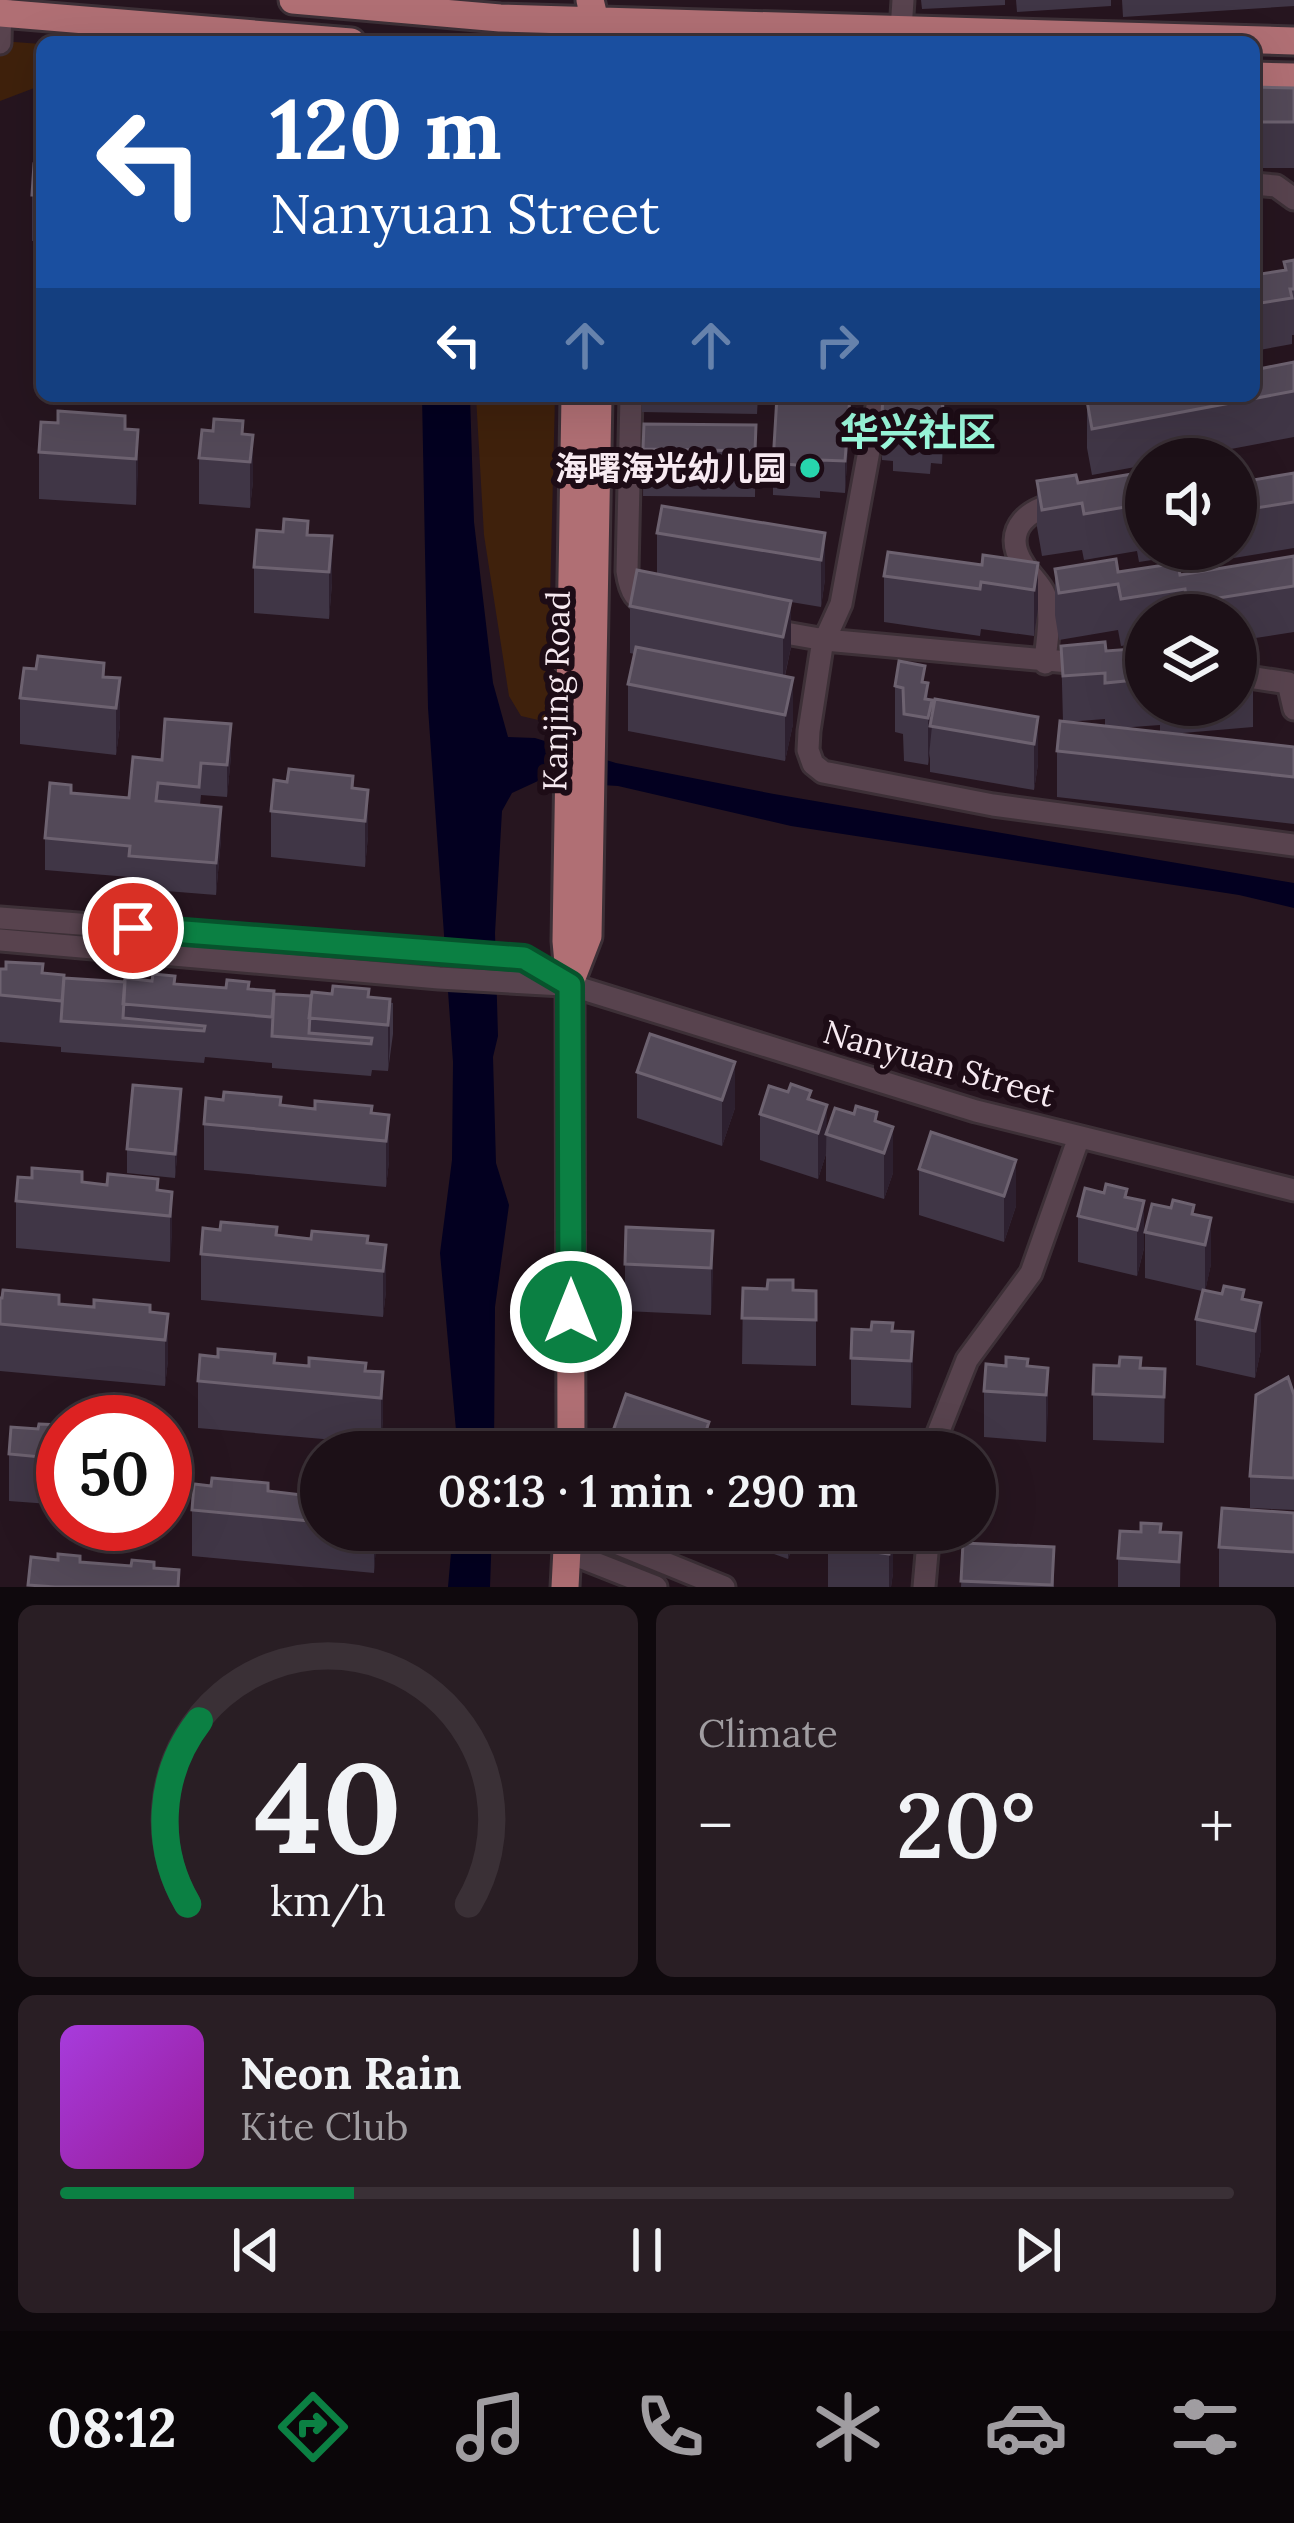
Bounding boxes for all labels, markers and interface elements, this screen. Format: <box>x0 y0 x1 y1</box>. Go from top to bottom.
text: 120 m <box>270 74 502 182</box>
icon: left <box>72 84 228 240</box>
text: Nanyuan Street <box>270 179 660 248</box>
icon: left <box>426 312 492 378</box>
icon: ahead <box>552 312 618 378</box>
icon: ahead <box>678 312 744 378</box>
icon: right <box>804 312 870 378</box>
district label: 华兴社区 <box>840 407 996 457</box>
map controls <box>1125 438 1257 726</box>
button: sound <box>1125 438 1257 570</box>
place label: 海曙海光幼儿园 <box>555 447 786 489</box>
marker: 海曙海光幼儿园 <box>797 455 823 481</box>
street label: Kanjing Road <box>533 590 579 792</box>
button: layers <box>1125 594 1257 726</box>
pin <box>82 877 184 979</box>
icon: arrive <box>100 895 166 961</box>
street label: Nanyuan Street <box>819 1010 1060 1116</box>
position arrow <box>508 1249 634 1375</box>
speed limit sign: 50 <box>36 1395 192 1551</box>
text: 08:13 · 1 min · 290 m <box>438 1462 858 1519</box>
text: Climate <box>698 1708 838 1758</box>
text: 40 <box>254 1727 402 1887</box>
text: 20° <box>896 1767 1036 1883</box>
text: − <box>698 1783 733 1867</box>
text: + <box>1199 1783 1234 1867</box>
text: km/h <box>270 1873 386 1928</box>
text: Neon Rain <box>240 2044 462 2101</box>
text: Kite Club <box>240 2101 409 2151</box>
icon: previous <box>223 2217 289 2283</box>
icon: pause <box>614 2217 680 2283</box>
icon: next <box>1005 2217 1071 2283</box>
icon: directions <box>271 2385 355 2469</box>
icon: music <box>449 2385 533 2469</box>
icon: phone <box>628 2385 712 2469</box>
icon: climate <box>806 2385 890 2469</box>
icon: car <box>984 2385 1068 2469</box>
icon: filters <box>1163 2385 1247 2469</box>
text: 08:12 <box>47 2393 177 2462</box>

